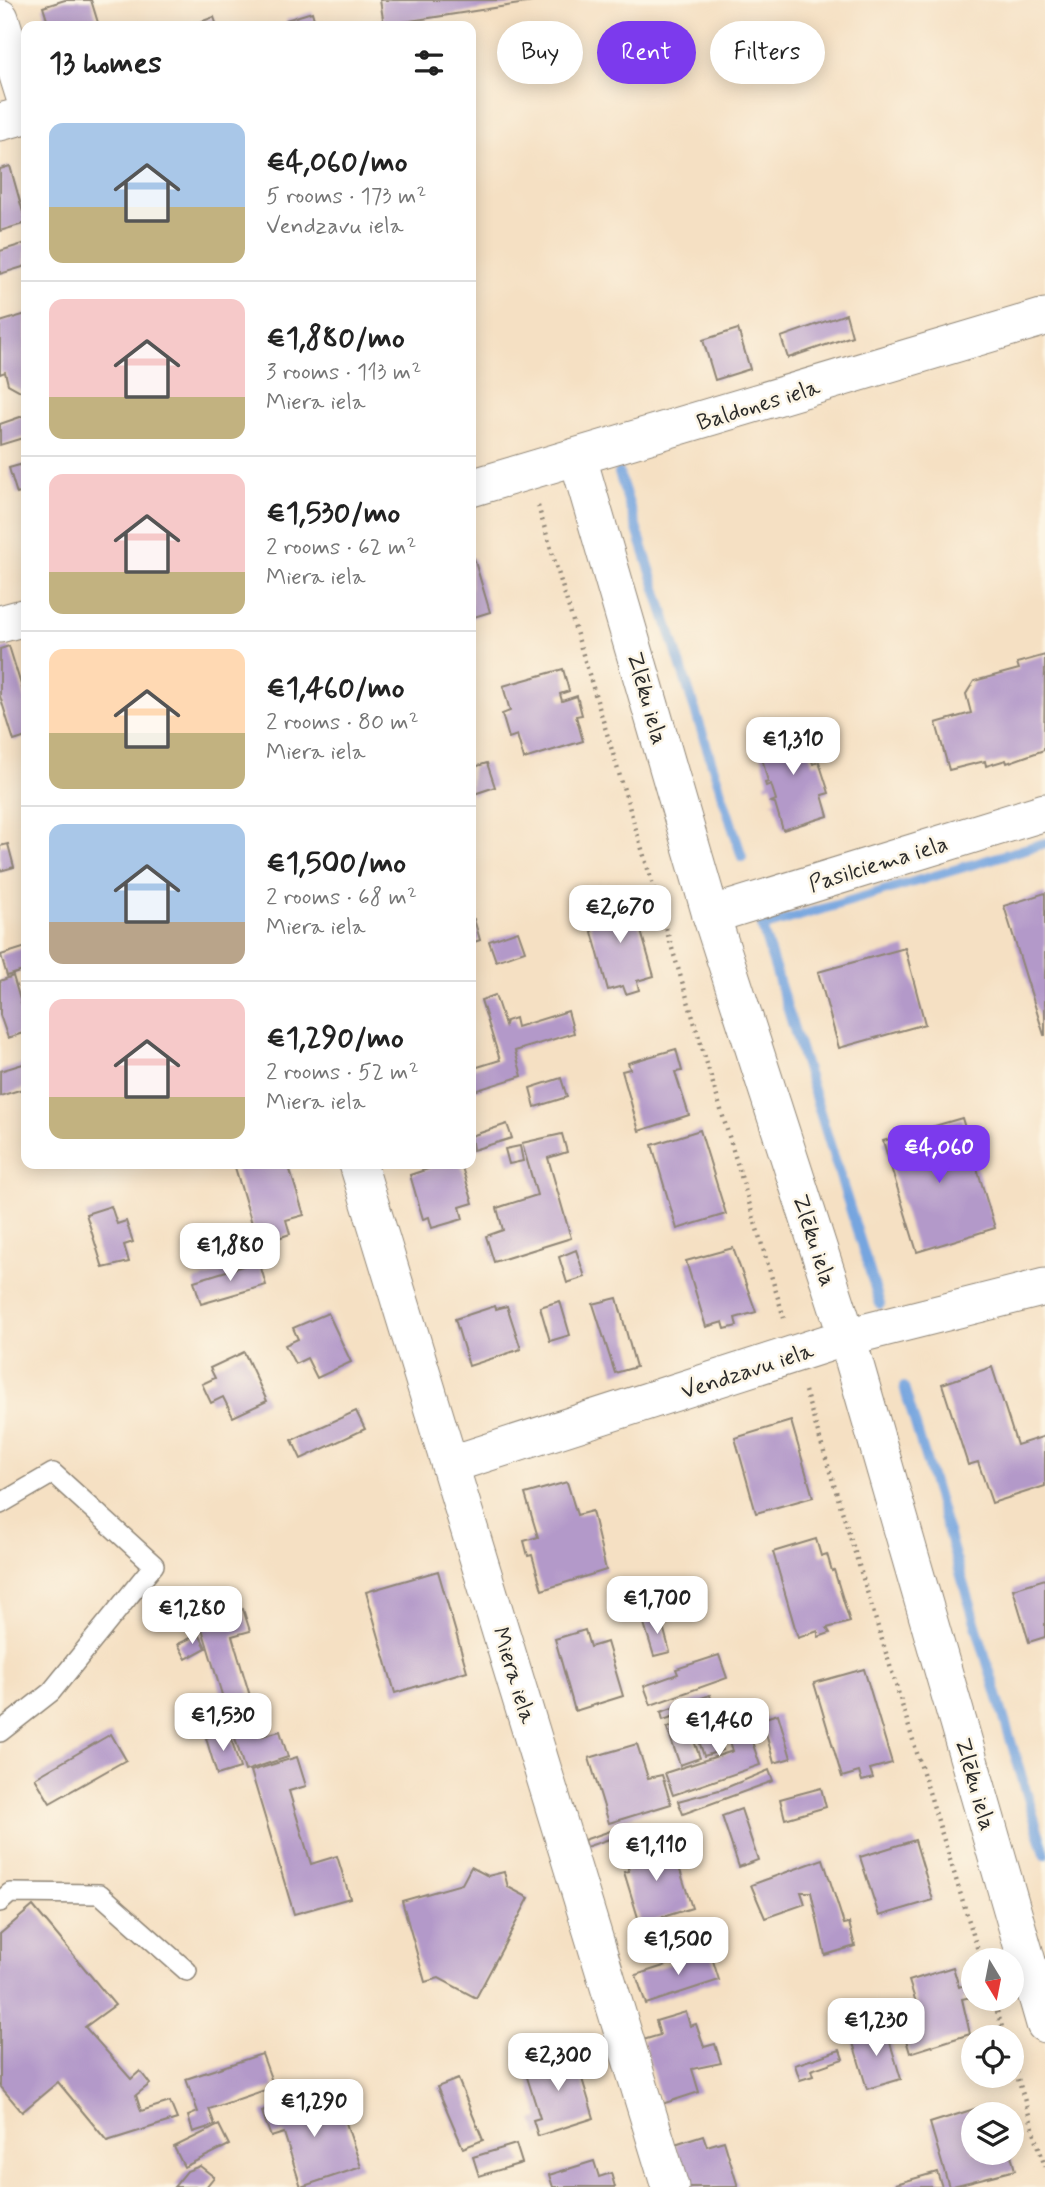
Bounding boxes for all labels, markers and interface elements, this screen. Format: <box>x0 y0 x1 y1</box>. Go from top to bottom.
chip: Buy <box>497 21 583 84</box>
chip: Rent <box>597 21 696 84</box>
chip: Filters <box>710 21 825 84</box>
text: 13 homes <box>49 44 162 83</box>
icon: filters <box>410 44 448 82</box>
text: €4,060/mo <box>266 143 407 182</box>
icon: home <box>105 151 189 235</box>
text: 5 rooms · 173 m² <box>266 182 426 212</box>
text: Vendzavu iela <box>266 212 404 242</box>
text: €1,880/mo <box>266 319 405 358</box>
icon: home <box>105 327 189 411</box>
text: 3 rooms · 113 m² <box>266 358 421 388</box>
street label: Baldones iela <box>693 373 824 439</box>
text: Miera iela <box>266 388 366 418</box>
text: €1,530/mo <box>266 494 400 533</box>
icon: home <box>105 502 189 586</box>
text: 2 rooms · 62 m² <box>266 533 417 563</box>
text: Miera iela <box>266 563 366 593</box>
street label: Zlēku iela <box>619 649 674 748</box>
text: €1,460/mo <box>266 669 404 708</box>
icon: home <box>105 677 189 761</box>
text: 2 rooms · 80 m² <box>266 708 419 738</box>
pin: €1,310 <box>736 718 850 777</box>
text: €1,310 <box>762 725 824 755</box>
text: Miera iela <box>266 738 366 768</box>
street label: Pasilciema iela <box>805 830 952 900</box>
text: €1,500/mo <box>266 844 406 883</box>
icon: home <box>105 852 189 936</box>
text: 2 rooms · 68 m² <box>266 883 417 913</box>
pin: €2,670 <box>563 886 677 945</box>
text: €2,670 <box>585 893 655 923</box>
text: Miera iela <box>266 913 366 943</box>
text: €1,290/mo <box>266 1019 404 1058</box>
icon: home <box>105 1027 189 1111</box>
text: 2 rooms · 52 m² <box>266 1058 419 1088</box>
text: Miera iela <box>266 1088 366 1118</box>
pin: €4,060 <box>882 1126 996 1185</box>
text: €4,060 <box>904 1133 974 1163</box>
street label: Zlēku iela <box>784 1191 842 1290</box>
pin: €1,880 <box>173 1224 287 1283</box>
text: €1,880 <box>196 1231 264 1261</box>
street label: Vendzavu iela <box>678 1336 818 1407</box>
pin: €1,700 <box>600 1576 714 1636</box>
text: €1,700 <box>623 1584 691 1614</box>
pin: €1,280 <box>135 1586 249 1646</box>
text: €1,280 <box>158 1594 226 1624</box>
street label: Miera iela <box>484 1624 542 1728</box>
pin: €1,530 <box>166 1694 280 1753</box>
pin: €1,460 <box>662 1698 776 1758</box>
text: €1,530 <box>191 1701 255 1731</box>
text: €1,460 <box>685 1706 753 1736</box>
street label: Zlēku iela <box>947 1735 1002 1834</box>
pin: €1,110 <box>599 1824 713 1883</box>
text: €1,110 <box>625 1831 687 1861</box>
pin: €1,500 <box>621 1918 735 1977</box>
text: €1,500 <box>643 1925 713 1955</box>
north arrow <box>961 1948 1024 2011</box>
map controls <box>961 1948 1024 2165</box>
pin: €1,230 <box>819 1998 933 2058</box>
text: €1,230 <box>844 2006 908 2036</box>
button: locate <box>961 2025 1024 2088</box>
pin: €2,300 <box>501 2034 615 2093</box>
text: €2,300 <box>524 2041 592 2071</box>
pin: €1,290 <box>257 2080 371 2139</box>
text: €1,290 <box>280 2087 348 2117</box>
button: layers <box>961 2102 1024 2165</box>

